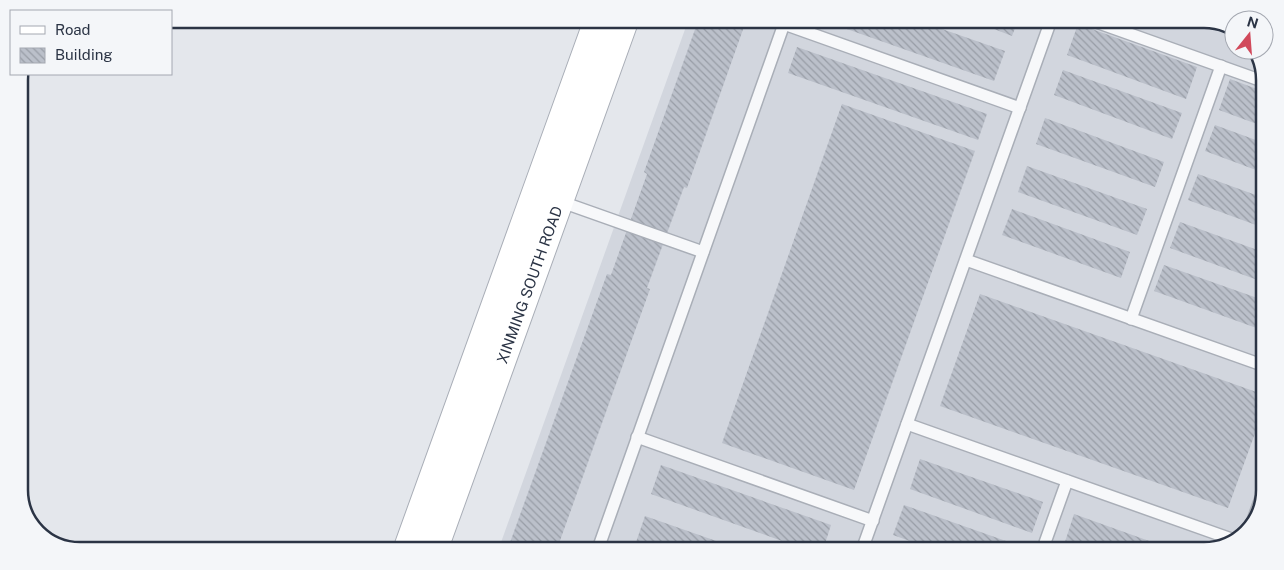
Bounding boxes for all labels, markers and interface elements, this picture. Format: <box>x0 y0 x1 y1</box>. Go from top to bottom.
legend <box>10 10 172 75</box>
north arrow <box>1224 10 1274 60</box>
text: N <box>1245 13 1260 32</box>
text: Road <box>55 21 91 38</box>
text: Building <box>55 46 113 63</box>
street label: XINMING SOUTH ROAD <box>493 204 565 366</box>

